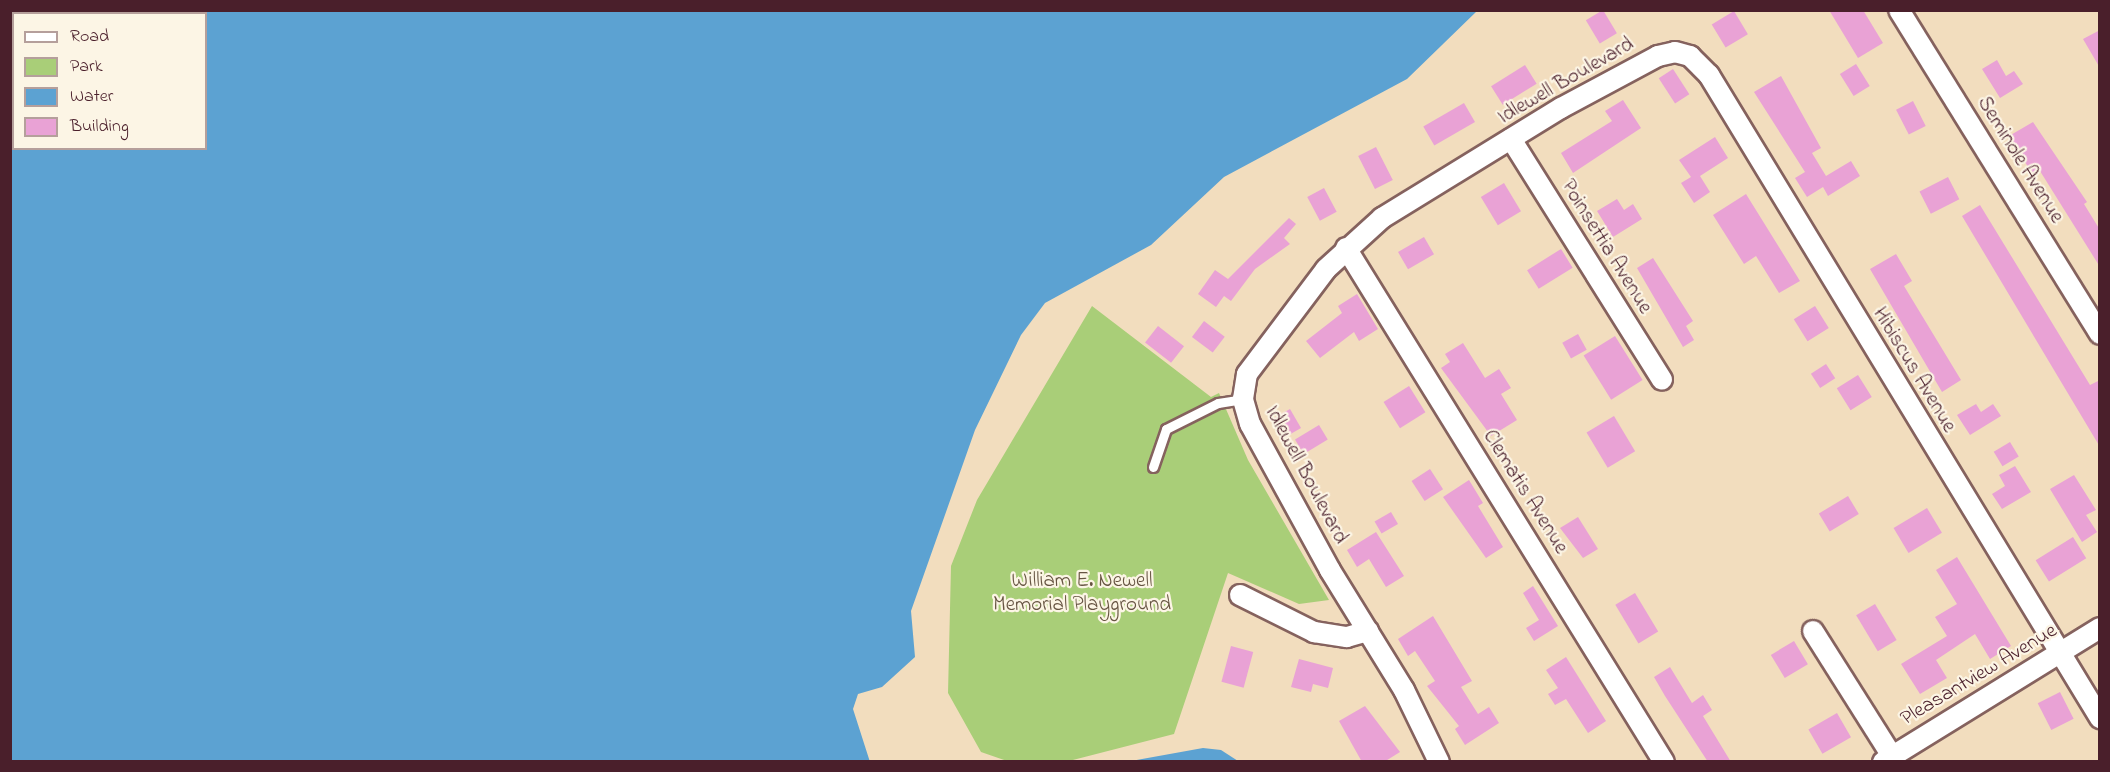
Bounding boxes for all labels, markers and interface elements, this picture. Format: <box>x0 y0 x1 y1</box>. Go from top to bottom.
legend <box>12 12 207 150</box>
text: Road <box>70 24 109 50</box>
street label: Idlewell Boulevard <box>1494 32 1638 130</box>
text: Park <box>70 54 103 80</box>
text: Water <box>70 84 113 110</box>
street label: Seminole Avenue <box>1971 92 2069 228</box>
text: Building <box>70 114 129 140</box>
street label: Poinsettia Avenue <box>1555 175 1657 319</box>
street label: Hibiscus Avenue <box>1867 303 1961 437</box>
street label: Idlewell Boulevard <box>1259 402 1353 548</box>
street label: Clematis Avenue <box>1477 425 1573 559</box>
park label: William E. Newell Memorial Playground <box>993 568 1171 618</box>
street label: Pleasantview Avenue <box>1896 618 2062 732</box>

